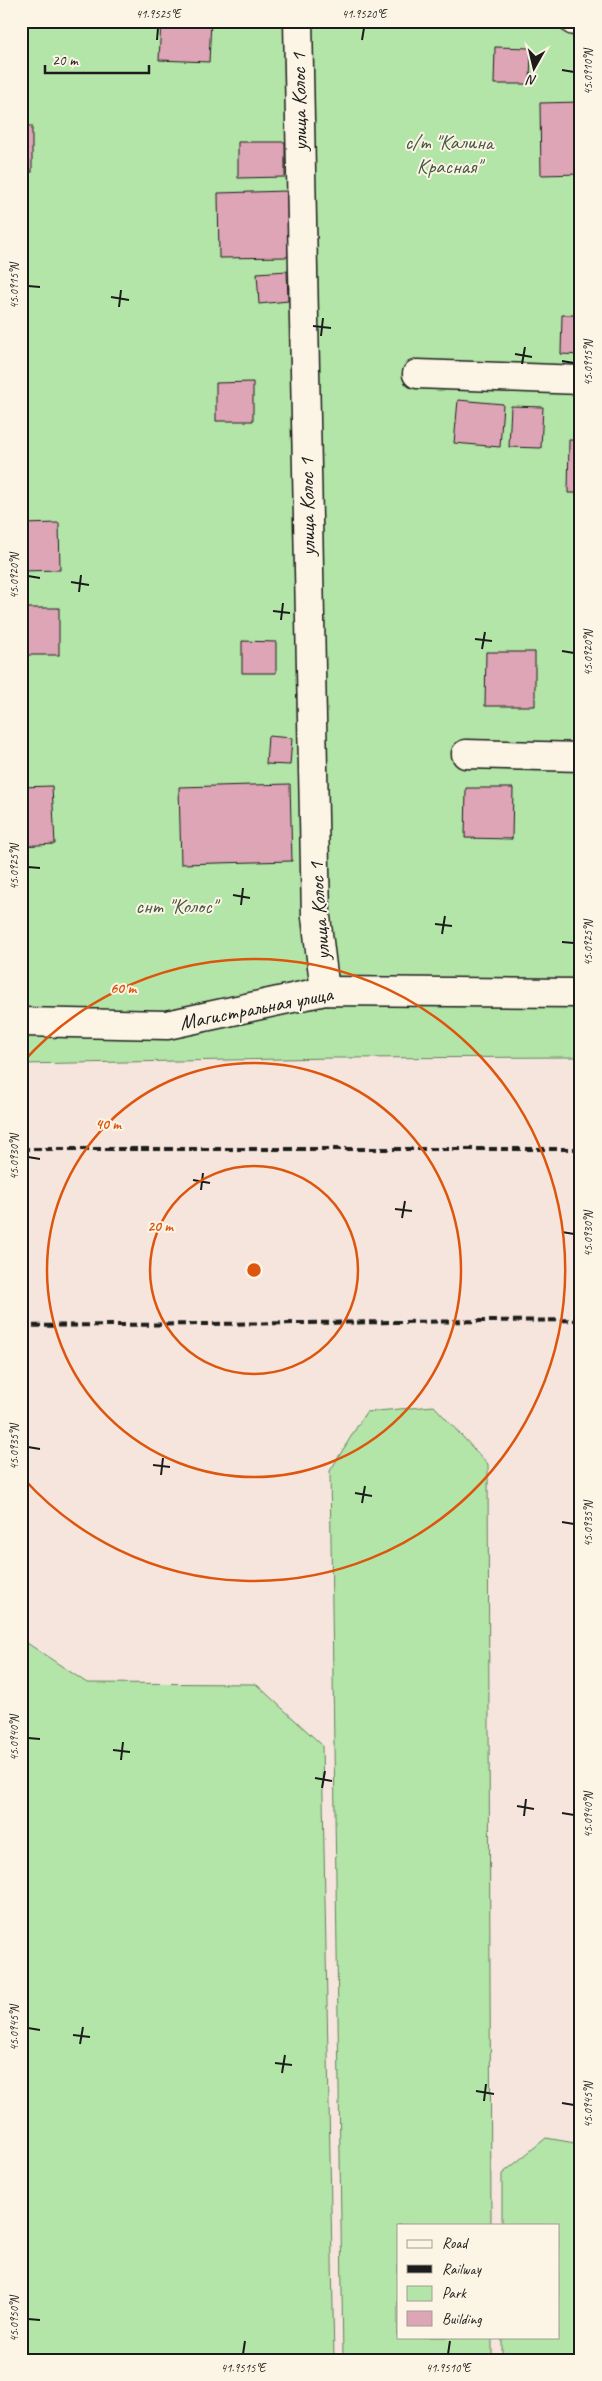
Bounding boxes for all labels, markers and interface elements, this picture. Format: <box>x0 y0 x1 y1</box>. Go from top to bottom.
text: 41.9525°E <box>136 6 182 22</box>
text: 41.9520°E <box>342 6 388 22</box>
scale bar <box>45 42 149 74</box>
north arrow <box>510 42 560 92</box>
text: 45.0910°N <box>580 48 596 95</box>
text: 20 m <box>52 51 79 70</box>
street label: улица Колос 1 <box>285 51 313 153</box>
text: N <box>524 71 538 89</box>
park label: с/т "Калина Красная" <box>405 129 496 179</box>
text: 45.0915°N <box>6 262 22 309</box>
text: 45.0915°N <box>580 339 596 386</box>
street label: улица Колос 1 <box>293 456 321 558</box>
text: 45.0920°N <box>6 552 22 599</box>
text: 45.0920°N <box>580 629 596 676</box>
text: 45.0925°N <box>6 843 22 890</box>
street label: улица Колос 1 <box>303 860 336 963</box>
park label: снт "Колос" <box>135 893 221 919</box>
text: 45.0925°N <box>580 919 596 966</box>
text: 60 m <box>110 979 137 998</box>
street label: Магистральная улица <box>177 980 336 1036</box>
text: 40 m <box>95 1115 122 1134</box>
text: 45.0930°N <box>6 1133 22 1180</box>
text: 45.0930°N <box>580 1210 596 1257</box>
text: 20 m <box>147 1217 174 1236</box>
centre of rings <box>245 1261 263 1279</box>
text: 45.0935°N <box>6 1423 22 1470</box>
text: 45.0935°N <box>580 1500 596 1547</box>
text: 45.0940°N <box>6 1714 22 1761</box>
text: 45.0940°N <box>580 1791 596 1838</box>
text: 45.0945°N <box>6 2004 22 2051</box>
text: 45.0945°N <box>580 2081 596 2128</box>
legend <box>397 2224 560 2338</box>
text: Road <box>442 2234 469 2253</box>
text: Railway <box>442 2260 483 2279</box>
text: Park <box>442 2284 467 2303</box>
text: 45.0950°N <box>6 2295 22 2342</box>
text: Building <box>442 2310 482 2329</box>
text: 41.9515°E <box>221 2360 267 2376</box>
text: 41.9510°E <box>426 2360 472 2376</box>

